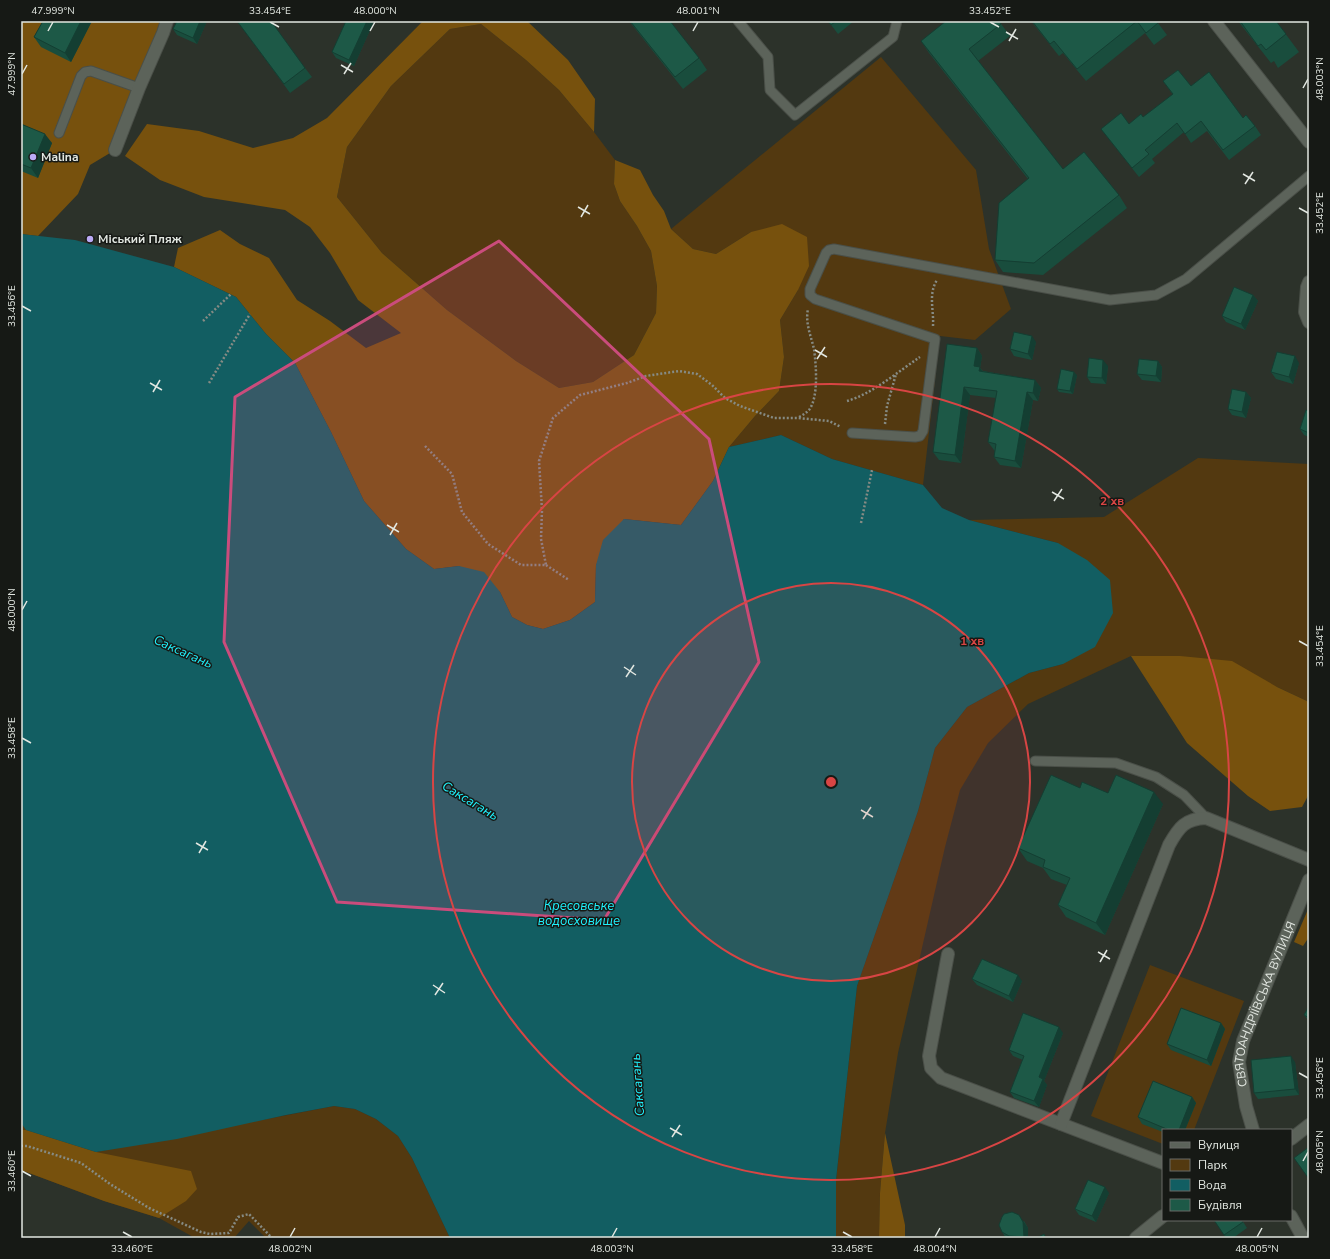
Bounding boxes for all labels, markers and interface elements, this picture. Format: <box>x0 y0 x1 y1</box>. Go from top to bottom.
text: 47.999°N <box>31 4 75 18</box>
text: 33.454°E <box>249 4 291 18</box>
text: 48.000°N <box>353 4 397 18</box>
text: 48.001°N <box>676 4 720 18</box>
text: 33.452°E <box>969 4 1011 18</box>
text: 47.999°N <box>5 52 19 96</box>
text: 48.003°N <box>1313 57 1327 101</box>
place label: Malina <box>41 149 78 165</box>
marker: Malina <box>28 152 38 162</box>
text: 33.452°E <box>1313 192 1327 234</box>
place label: Міський Пляж <box>98 231 182 247</box>
marker: Міський Пляж <box>85 234 95 244</box>
text: 33.456°E <box>5 285 19 327</box>
text: 2 хв <box>1100 493 1124 509</box>
text: 48.000°N <box>5 588 19 632</box>
text: 33.454°E <box>1313 625 1327 667</box>
water label: Саксагань <box>151 631 215 673</box>
text: 1 хв <box>960 633 984 649</box>
text: 33.458°E <box>5 717 19 759</box>
centre of rings <box>824 775 838 789</box>
water label: Саксагань <box>438 777 502 825</box>
water label: Кресовське водосховище <box>538 897 620 930</box>
street label: СВЯТОАНДРІЇВСЬКА ВУЛИЦЯ <box>1231 919 1299 1088</box>
water label: Саксагань <box>627 1053 649 1117</box>
text: 33.456°E <box>1313 1057 1327 1099</box>
legend <box>1162 1129 1292 1221</box>
text: 48.005°N <box>1313 1130 1327 1174</box>
text: Вулиця <box>1198 1137 1240 1153</box>
text: 33.460°E <box>5 1150 19 1192</box>
text: Парк <box>1198 1157 1228 1173</box>
text: Вода <box>1198 1177 1226 1193</box>
text: Будівля <box>1198 1197 1242 1213</box>
text: 33.460°E <box>111 1242 153 1256</box>
text: 48.002°N <box>268 1242 312 1256</box>
text: 48.003°N <box>590 1242 634 1256</box>
text: 33.458°E <box>831 1242 873 1256</box>
text: 48.004°N <box>913 1242 957 1256</box>
text: 48.005°N <box>1235 1242 1279 1256</box>

